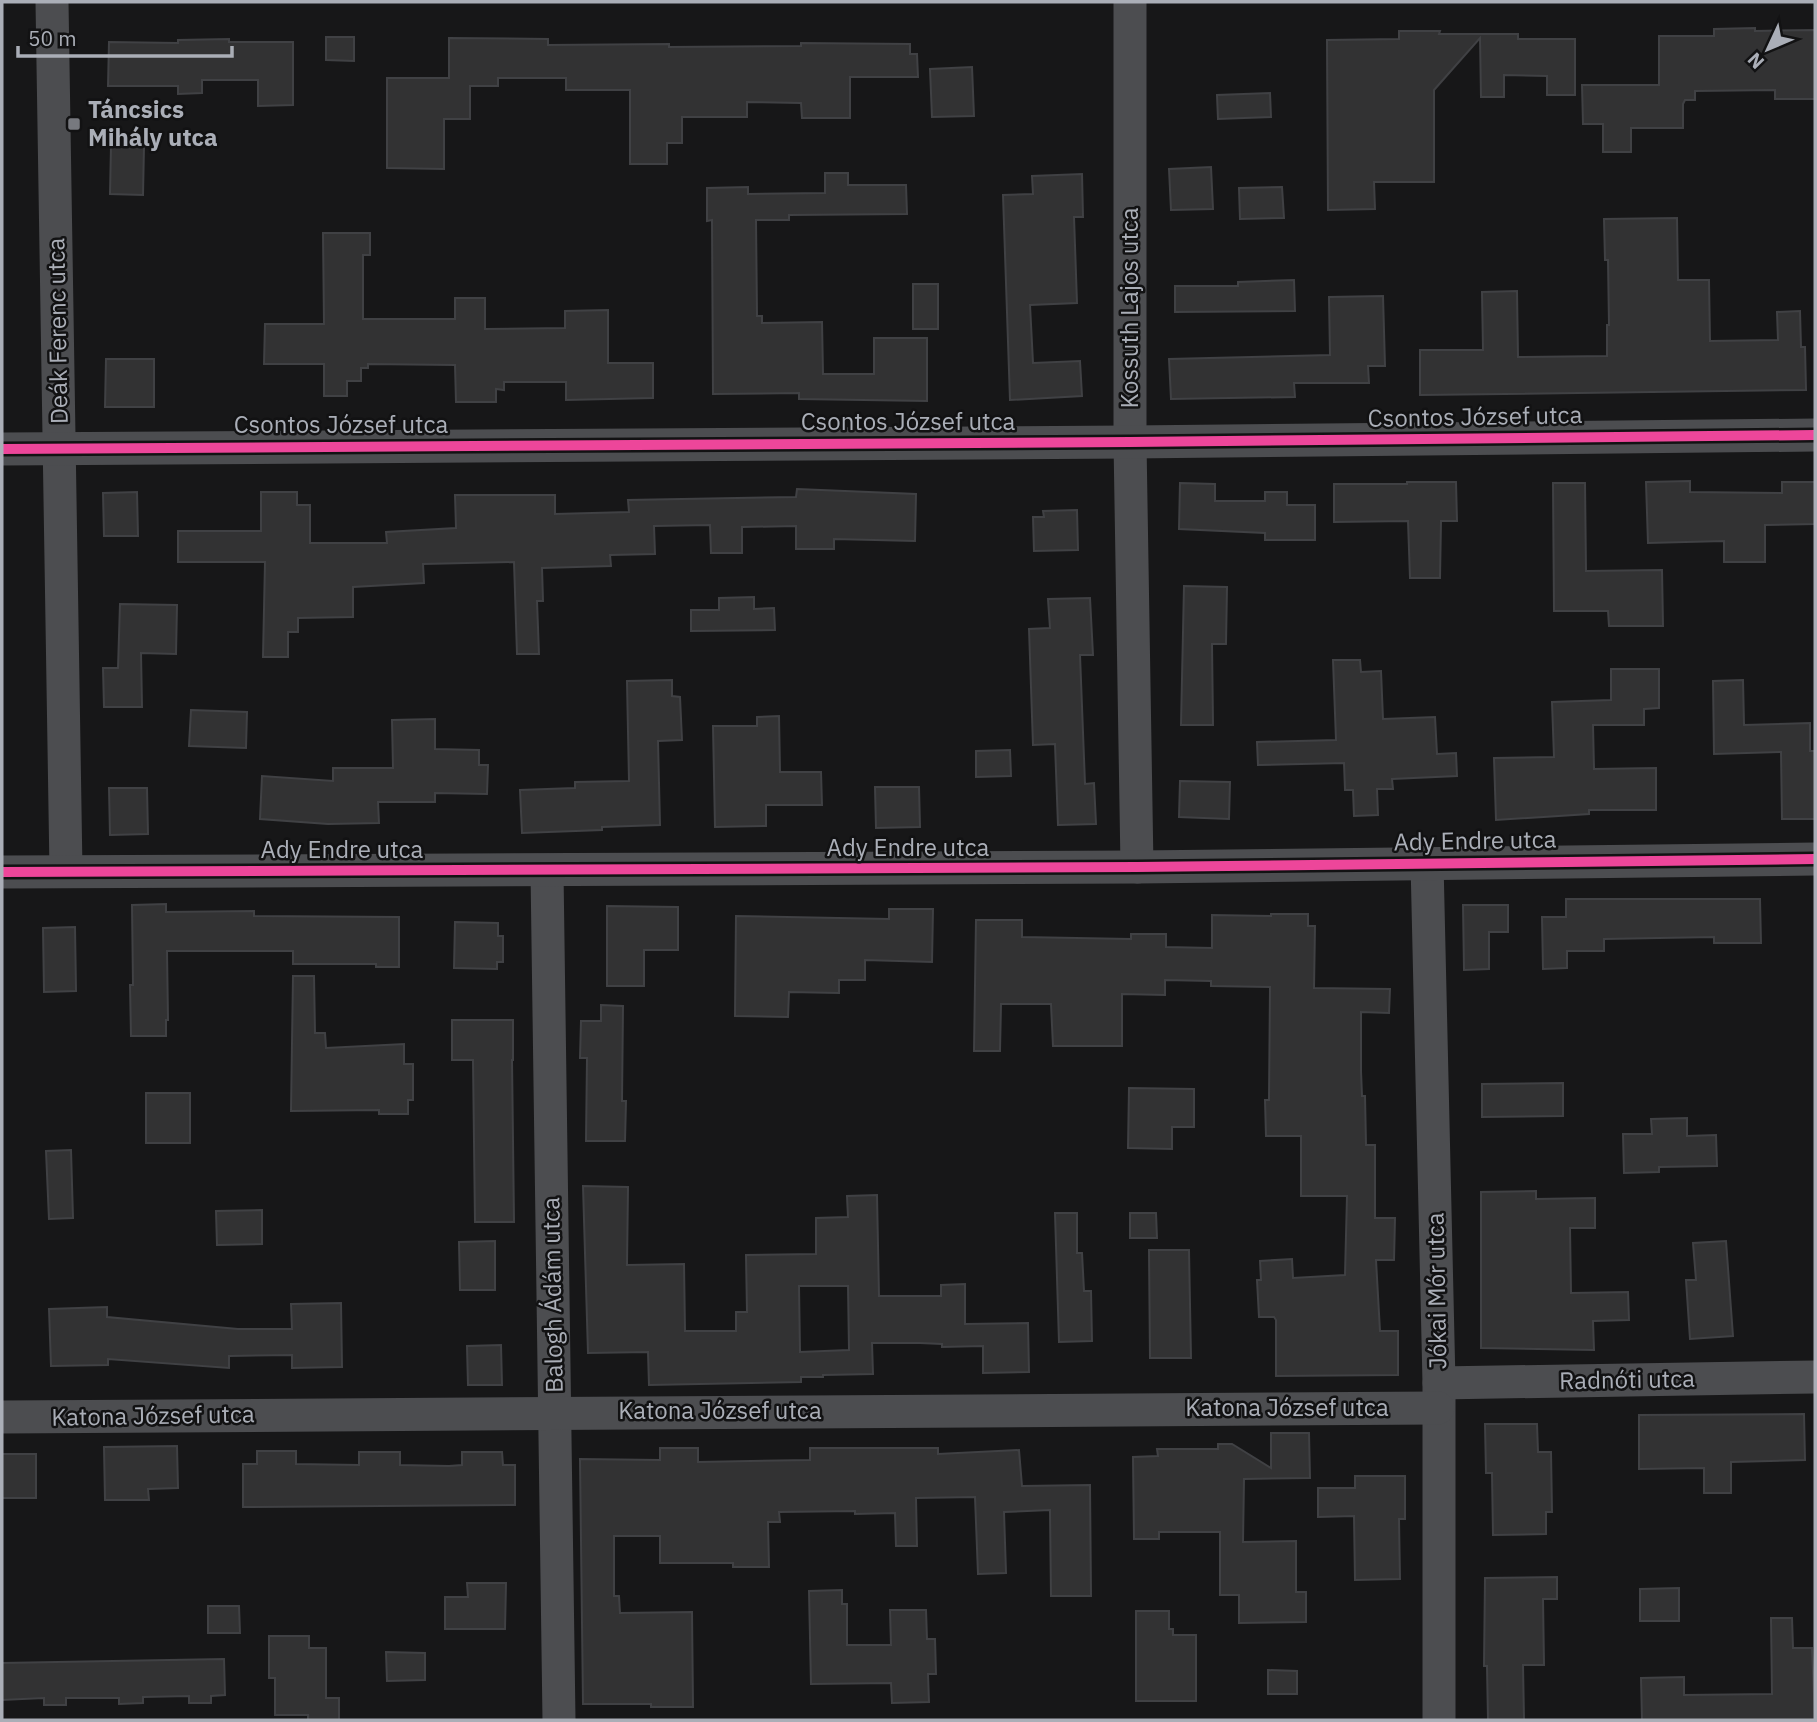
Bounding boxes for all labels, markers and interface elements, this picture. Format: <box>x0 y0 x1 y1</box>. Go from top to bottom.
scale bar <box>18 14 231 58</box>
north arrow <box>1733 14 1803 84</box>
text: 50 m <box>28 24 77 52</box>
text: N <box>1742 48 1769 74</box>
place label: Táncsics Mihály utca <box>88 93 218 153</box>
marker: Táncsics Mihály utca <box>66 116 82 132</box>
street label: Kossuth Lajos utca <box>1113 207 1145 409</box>
street label: Deák Ferenc utca <box>39 237 75 425</box>
street label: Csontos József utca <box>1367 398 1583 434</box>
street label: Csontos József utca <box>801 405 1015 437</box>
street label: Csontos József utca <box>234 408 448 440</box>
street label: Ady Endre utca <box>1393 823 1557 857</box>
street label: Ady Endre utca <box>827 831 990 863</box>
street label: Ady Endre utca <box>261 833 424 865</box>
street label: Balogh Ádám utca <box>534 1197 570 1393</box>
street label: Jókai Mór utca <box>1419 1212 1453 1370</box>
street label: Radnóti utca <box>1559 1362 1695 1396</box>
street label: Katona József utca <box>1185 1391 1389 1423</box>
street label: Katona József utca <box>618 1394 822 1426</box>
street label: Katona József utca <box>51 1397 255 1433</box>

